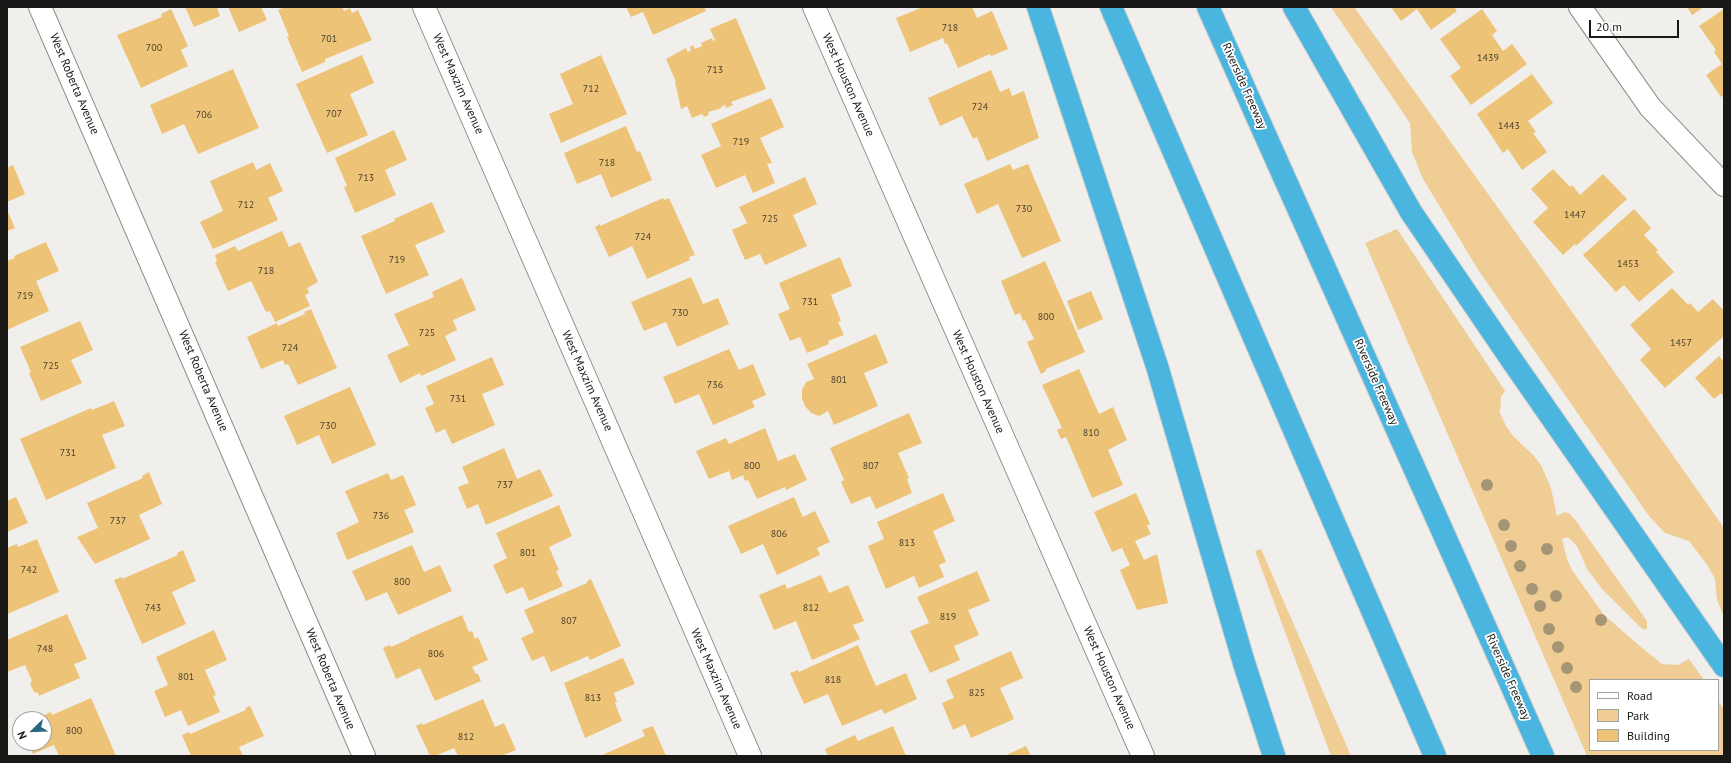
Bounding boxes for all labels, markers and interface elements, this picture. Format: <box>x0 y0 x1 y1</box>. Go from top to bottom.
scale bar <box>1591 12 1681 38</box>
text: 20 m <box>1596 19 1622 34</box>
house number: 718 <box>942 22 958 34</box>
street label: West Roberta Avenue <box>46 31 102 137</box>
street label: West Houston Avenue <box>819 31 877 139</box>
street label: West Maxzim Avenue <box>429 32 487 136</box>
house number: 701 <box>321 33 337 45</box>
street label: Riverside Freeway <box>1219 41 1269 131</box>
house number: 700 <box>146 42 162 54</box>
house number: 1439 <box>1477 52 1499 64</box>
house number: 713 <box>707 64 723 76</box>
house number: 712 <box>583 83 599 95</box>
house number: 724 <box>972 101 988 113</box>
house number: 707 <box>326 108 342 120</box>
house number: 706 <box>196 109 212 121</box>
house number: 1443 <box>1498 120 1520 132</box>
house number: 719 <box>733 136 749 148</box>
house number: 718 <box>599 157 615 169</box>
house number: 713 <box>358 172 374 184</box>
house number: 712 <box>238 199 254 211</box>
house number: 730 <box>1016 203 1032 215</box>
house number: 1447 <box>1564 209 1586 221</box>
house number: 725 <box>762 213 778 225</box>
house number: 724 <box>635 231 651 243</box>
house number: 719 <box>389 254 405 266</box>
house number: 1453 <box>1617 258 1639 270</box>
house number: 718 <box>258 265 274 277</box>
house number: 719 <box>17 290 33 302</box>
house number: 731 <box>802 296 818 308</box>
house number: 730 <box>672 307 688 319</box>
house number: 800 <box>1038 311 1054 323</box>
house number: 725 <box>419 327 435 339</box>
street label: West Roberta Avenue <box>175 328 231 434</box>
street label: West Houston Avenue <box>949 328 1007 436</box>
street label: West Maxzim Avenue <box>558 329 616 433</box>
street label: Riverside Freeway <box>1351 337 1401 427</box>
house number: 1457 <box>1670 337 1692 349</box>
house number: 724 <box>282 342 298 354</box>
house number: 725 <box>43 360 59 372</box>
house number: 801 <box>831 374 847 386</box>
house number: 736 <box>707 379 723 391</box>
house number: 731 <box>450 393 466 405</box>
house number: 730 <box>320 420 336 432</box>
house number: 810 <box>1083 427 1099 439</box>
house number: 731 <box>60 447 76 459</box>
house number: 800 <box>744 460 760 472</box>
house number: 807 <box>863 460 879 472</box>
house number: 737 <box>497 479 513 491</box>
house number: 736 <box>373 510 389 522</box>
house number: 737 <box>110 515 126 527</box>
house number: 806 <box>771 528 787 540</box>
house number: 813 <box>899 537 915 549</box>
house number: 801 <box>520 547 536 559</box>
house number: 742 <box>21 564 37 576</box>
house number: 800 <box>394 576 410 588</box>
house number: 743 <box>145 602 161 614</box>
house number: 812 <box>803 602 819 614</box>
house number: 819 <box>940 611 956 623</box>
house number: 807 <box>561 615 577 627</box>
street label: West Houston Avenue <box>1080 624 1138 732</box>
street label: West Roberta Avenue <box>302 626 358 732</box>
street label: West Maxzim Avenue <box>687 627 745 731</box>
street label: Riverside Freeway <box>1483 632 1533 722</box>
house number: 748 <box>37 643 53 655</box>
house number: 806 <box>428 648 444 660</box>
house number: 801 <box>178 671 194 683</box>
house number: 818 <box>825 674 841 686</box>
legend <box>1589 679 1719 751</box>
house number: 825 <box>969 687 985 699</box>
text: Road <box>1627 688 1652 703</box>
house number: 813 <box>585 692 601 704</box>
text: Park <box>1627 708 1649 723</box>
north arrow <box>12 711 52 751</box>
house number: 800 <box>66 725 82 737</box>
text: Building <box>1627 728 1670 743</box>
text: N <box>14 729 30 741</box>
house number: 812 <box>458 731 474 743</box>

